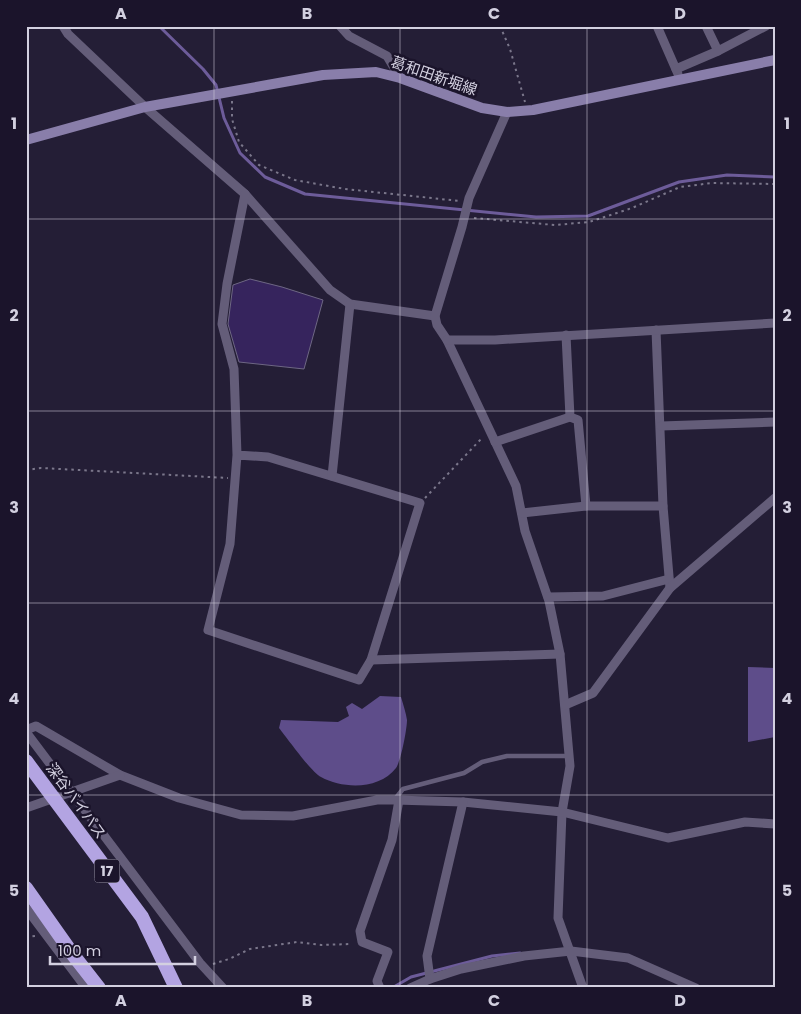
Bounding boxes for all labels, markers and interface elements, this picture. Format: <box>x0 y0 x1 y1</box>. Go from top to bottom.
text: A <box>115 2 127 25</box>
text: B <box>302 2 312 25</box>
text: C <box>488 2 500 25</box>
text: D <box>674 2 686 25</box>
street label: 葛和田新堀線 <box>388 51 480 100</box>
text: 1 <box>11 112 17 135</box>
text: 1 <box>784 112 790 135</box>
text: 2 <box>9 304 19 327</box>
text: 2 <box>782 304 792 327</box>
text: 3 <box>9 496 19 519</box>
text: 3 <box>782 496 792 519</box>
text: 4 <box>9 687 20 710</box>
text: 4 <box>782 687 793 710</box>
street label: 深谷バイパス <box>42 758 111 843</box>
road number: 17 <box>94 859 120 882</box>
text: 5 <box>9 879 19 902</box>
text: 5 <box>782 879 792 902</box>
scale bar <box>50 934 195 966</box>
text: 100 m <box>58 940 101 961</box>
text: A <box>115 989 127 1012</box>
text: B <box>302 989 312 1012</box>
text: C <box>488 989 500 1012</box>
text: D <box>674 989 686 1012</box>

